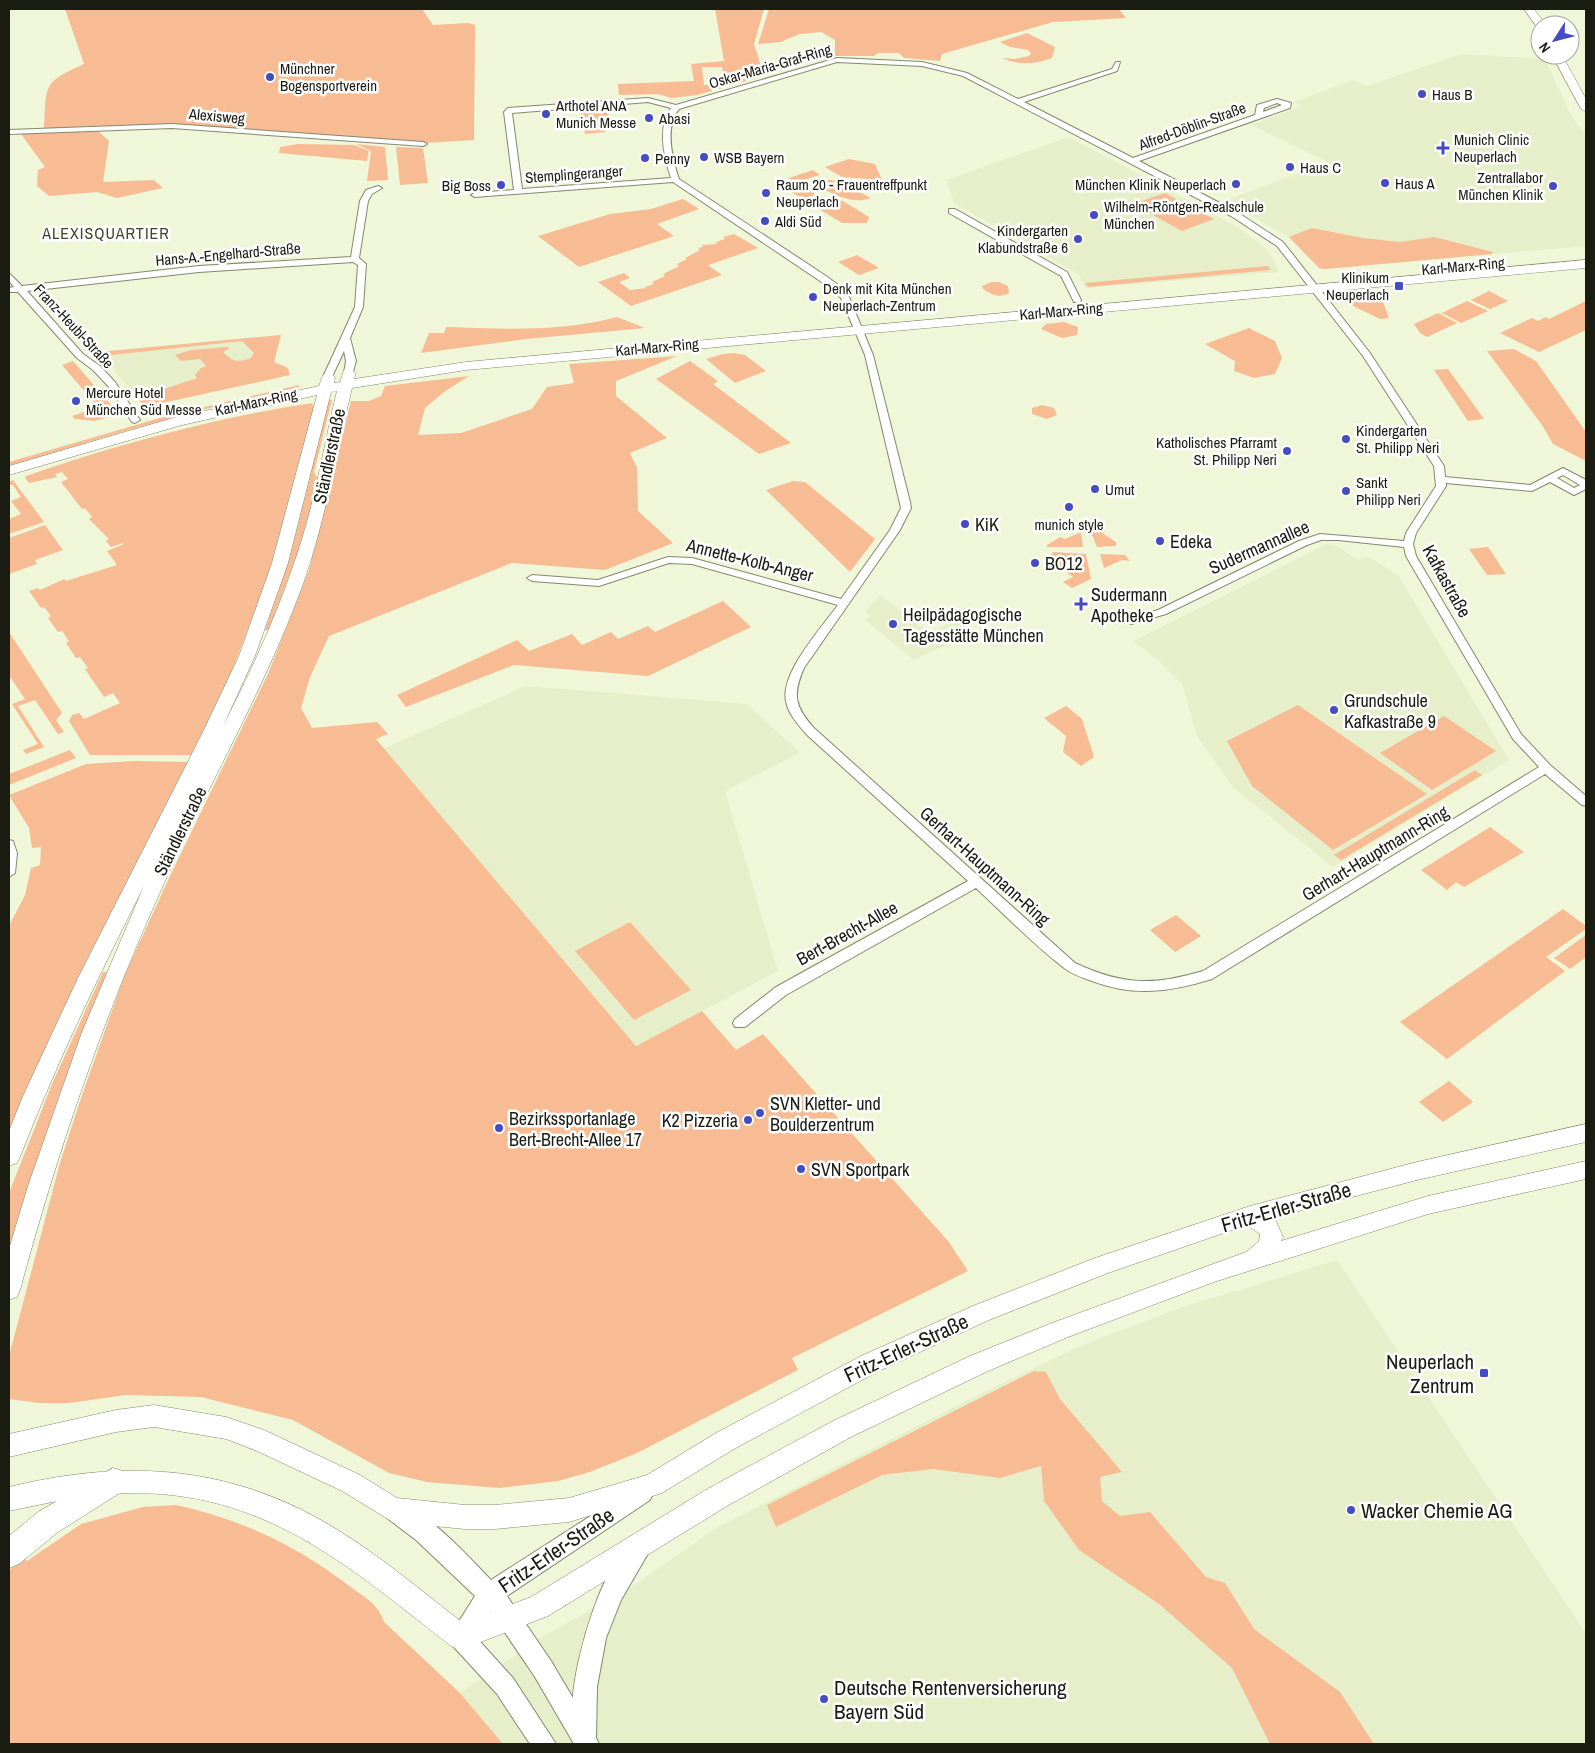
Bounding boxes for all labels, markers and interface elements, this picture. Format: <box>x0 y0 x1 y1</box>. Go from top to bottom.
north arrow <box>1530 15 1580 65</box>
street label: Oskar-Maria-Graf-Ring <box>706 38 834 94</box>
text: N <box>1535 39 1554 56</box>
place label: Münchner Bogensportverein <box>280 58 377 96</box>
marker: Münchner Bogensportverein <box>264 71 276 83</box>
place label: Haus B <box>1432 84 1472 105</box>
marker: Haus B <box>1416 88 1428 100</box>
place label: Arthotel ANA Munich Messe <box>555 95 636 133</box>
street label: Alfred-Döblin-Straße <box>1134 97 1249 155</box>
street label: Alexisweg <box>187 103 246 129</box>
marker: Arthotel ANA Munich Messe <box>540 108 552 120</box>
place label: Abasi <box>658 108 690 129</box>
marker: Abasi <box>643 112 655 124</box>
place label: Munich Clinic Neuperlach <box>1454 129 1529 167</box>
marker: Munich Clinic Neuperlach <box>1436 141 1450 155</box>
place label: WSB Bayern <box>714 147 784 168</box>
place label: Penny <box>655 148 691 169</box>
marker: WSB Bayern <box>698 151 710 163</box>
marker: Penny <box>639 152 651 164</box>
place label: Haus C <box>1300 157 1341 178</box>
street label: Stemplingeranger <box>524 160 624 188</box>
marker: Haus C <box>1284 161 1296 173</box>
place label: Zentrallabor München Klinik <box>1458 167 1544 205</box>
place label: Haus A <box>1395 173 1435 194</box>
place label: Raum 20 - Frauentreffpunkt Neuperlach <box>776 174 927 212</box>
place label: München Klinik Neuperlach <box>1075 174 1226 195</box>
place label: Big Boss <box>442 175 491 196</box>
marker: Haus A <box>1379 177 1391 189</box>
marker: München Klinik Neuperlach <box>1230 178 1242 190</box>
marker: Big Boss <box>495 179 507 191</box>
marker: Zentrallabor München Klinik <box>1547 180 1559 192</box>
marker: Raum 20 - Frauentreffpunkt Neuperlach <box>760 187 772 199</box>
place label: Wilhelm-Röntgen-Realschule München <box>1104 196 1264 234</box>
marker: Wilhelm-Röntgen-Realschule München <box>1088 209 1100 221</box>
place label: Aldi Süd <box>774 211 822 232</box>
marker: Aldi Süd <box>759 215 771 227</box>
place label: Kindergarten Klabundstraße 6 <box>978 220 1068 258</box>
district label: ALEXISQUARTIER <box>41 222 170 244</box>
marker: Kindergarten Klabundstraße 6 <box>1072 233 1084 245</box>
street label: Hans-A.-Engelhard-Straße <box>155 237 302 271</box>
street label: Karl-Marx-Ring <box>1421 252 1506 280</box>
place label: Klinikum Neuperlach <box>1326 267 1389 305</box>
place label: Denk mit Kita München Neuperlach-Zentrum <box>823 278 952 316</box>
street label: Franz-Heubl-Straße <box>29 279 119 373</box>
marker: Klinikum Neuperlach <box>1393 280 1405 292</box>
marker: Denk mit Kita München Neuperlach-Zentrum <box>807 291 819 303</box>
street label: Karl-Marx-Ring <box>1019 297 1104 325</box>
street label: Karl-Marx-Ring <box>615 333 700 361</box>
place label: Mercure Hotel München Süd Messe <box>86 382 202 420</box>
street label: Karl-Marx-Ring <box>213 383 299 421</box>
marker: Mercure Hotel München Süd Messe <box>70 395 82 407</box>
street label: Ständlerstraße <box>307 406 351 506</box>
place label: Kindergarten St. Philipp Neri <box>1356 420 1439 458</box>
place label: Katholisches Pfarramt St. Philipp Neri <box>1156 432 1278 470</box>
marker: Kindergarten St. Philipp Neri <box>1340 433 1352 445</box>
marker: Katholisches Pfarramt St. Philipp Neri <box>1281 445 1293 457</box>
place label: Sankt Philipp Neri <box>1356 472 1421 510</box>
place label: Umut <box>1105 479 1135 500</box>
marker: Umut <box>1089 483 1101 495</box>
marker: Sankt Philipp Neri <box>1340 485 1352 497</box>
marker: munich style <box>1063 501 1075 513</box>
place label: KiK <box>975 512 999 537</box>
place label: munich style <box>1034 514 1104 535</box>
street label: Sudermannallee <box>1205 514 1313 580</box>
marker: KiK <box>959 518 971 530</box>
place label: Edeka <box>1170 529 1212 554</box>
street label: Annette-Kolb-Anger <box>683 532 816 588</box>
marker: Edeka <box>1154 535 1166 547</box>
street label: Kafkastraße <box>1417 540 1477 622</box>
place label: BO12 <box>1045 551 1083 576</box>
marker: BO12 <box>1029 557 1041 569</box>
place label: Sudermann Apotheke <box>1090 582 1167 628</box>
marker: Sudermann Apotheke <box>1075 598 1087 610</box>
place label: Heilpädagogische Tagesstätte München <box>903 602 1044 648</box>
marker: Heilpädagogische Tagesstätte München <box>887 618 899 630</box>
place label: Grundschule Kafkastraße 9 <box>1344 688 1436 734</box>
marker: Grundschule Kafkastraße 9 <box>1328 704 1340 716</box>
street label: Ständlerstraße <box>148 782 212 880</box>
street label: Gerhart-Hauptmann-Ring <box>1297 799 1454 907</box>
street label: Gerhart-Hauptmann-Ring <box>914 801 1056 932</box>
street label: Bert-Brecht-Allee <box>792 895 902 971</box>
place label: SVN Kletter- und Boulderzentrum <box>770 1091 881 1137</box>
place label: Bezirkssportanlage Bert-Brecht-Allee 17 <box>509 1106 642 1152</box>
marker: SVN Kletter- und Boulderzentrum <box>754 1107 766 1119</box>
place label: K2 Pizzeria <box>662 1108 738 1133</box>
marker: K2 Pizzeria <box>742 1114 754 1126</box>
marker: Bezirkssportanlage Bert-Brecht-Allee 17 <box>493 1122 505 1134</box>
place label: SVN Sportpark <box>811 1157 910 1182</box>
marker: SVN Sportpark <box>795 1163 807 1175</box>
street label: Fritz-Erler-Straße <box>1218 1175 1354 1239</box>
street label: Fritz-Erler-Straße <box>839 1307 973 1389</box>
place label: Neuperlach Zentrum <box>1386 1347 1474 1400</box>
marker: Neuperlach Zentrum <box>1478 1367 1490 1379</box>
place label: Wacker Chemie AG <box>1361 1496 1513 1525</box>
street label: Fritz-Erler-Straße <box>492 1501 620 1599</box>
marker: Wacker Chemie AG <box>1345 1504 1357 1516</box>
place label: Deutsche Rentenversicherung Bayern Süd <box>834 1673 1067 1726</box>
marker: Deutsche Rentenversicherung Bayern Süd <box>818 1693 830 1705</box>

